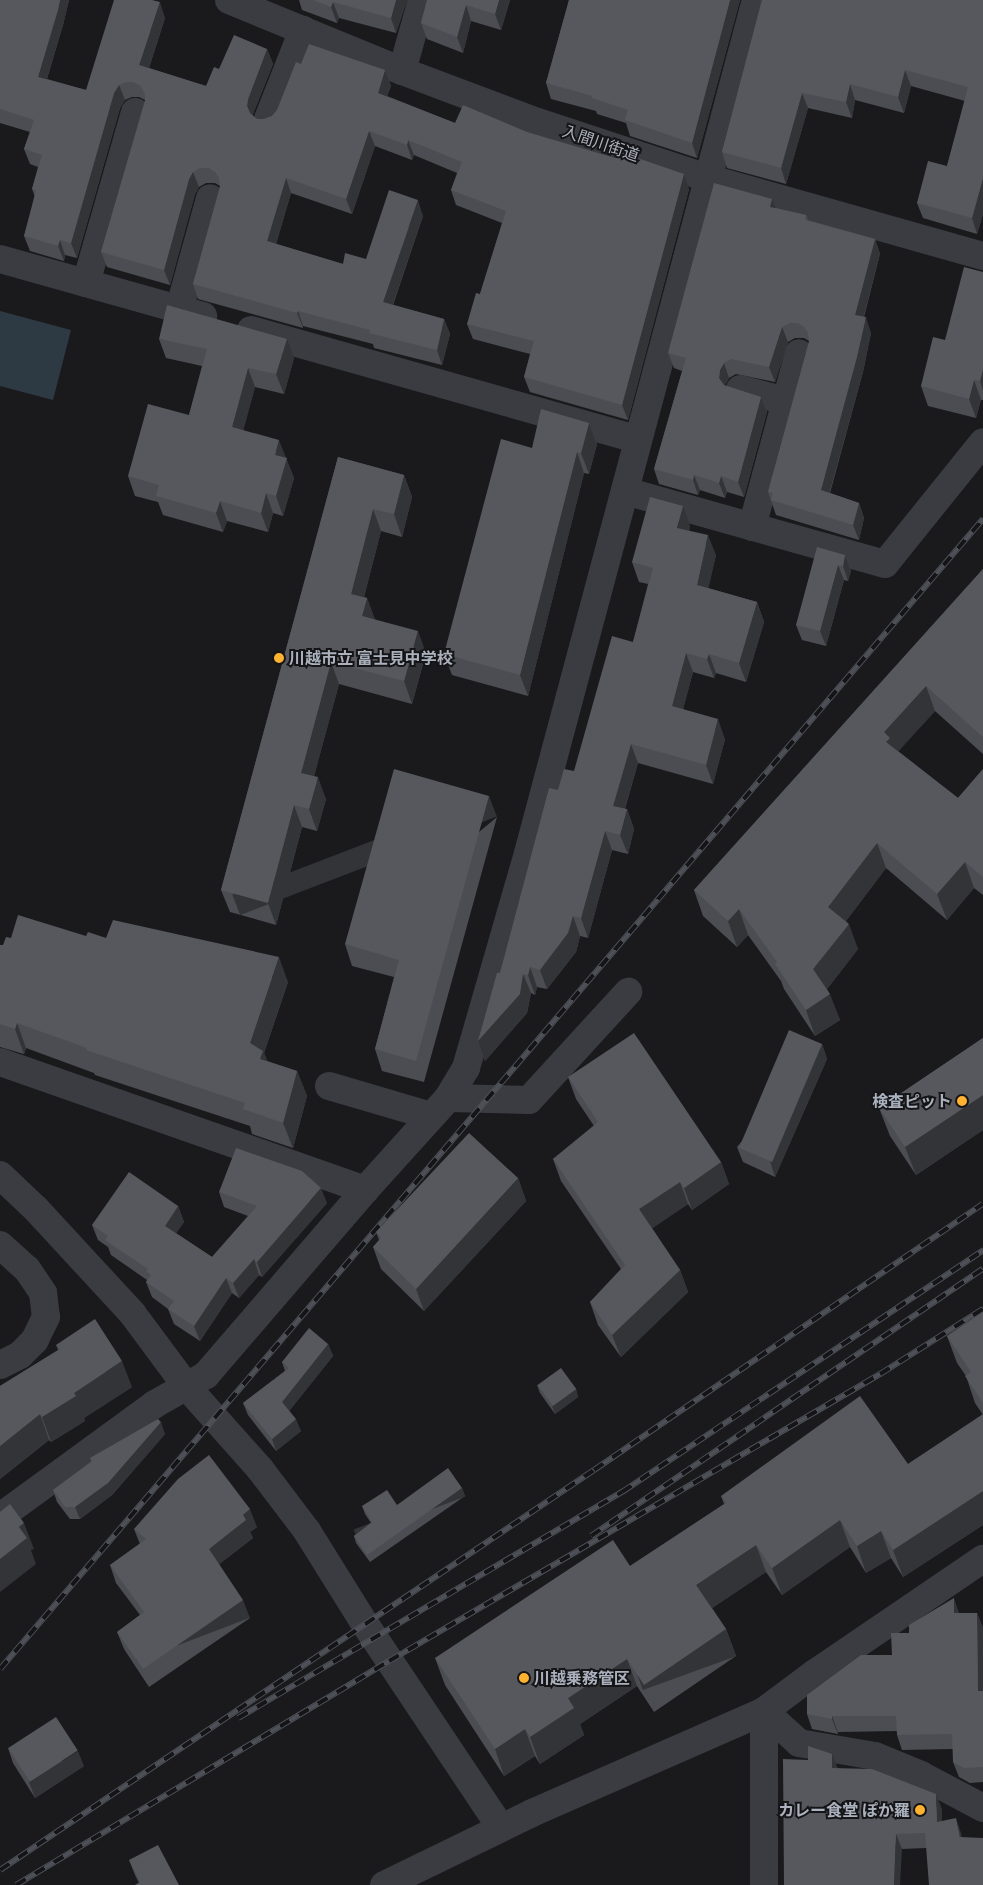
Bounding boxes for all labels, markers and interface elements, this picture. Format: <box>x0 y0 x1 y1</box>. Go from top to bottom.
street label: 入間川街道 <box>560 121 642 165</box>
place label: 川越市立 富士見中学校 <box>289 648 453 668</box>
marker: 川越市立 富士見中学校 <box>273 652 285 664</box>
place label: 検査ピット <box>872 1091 952 1111</box>
marker: 検査ピット <box>956 1095 968 1107</box>
place label: 川越乗務管区 <box>534 1668 630 1688</box>
marker: 川越乗務管区 <box>518 1672 530 1684</box>
place label: カレー食堂 ぽか羅 <box>778 1800 910 1820</box>
marker: カレー食堂 ぽか羅 <box>914 1804 926 1816</box>

